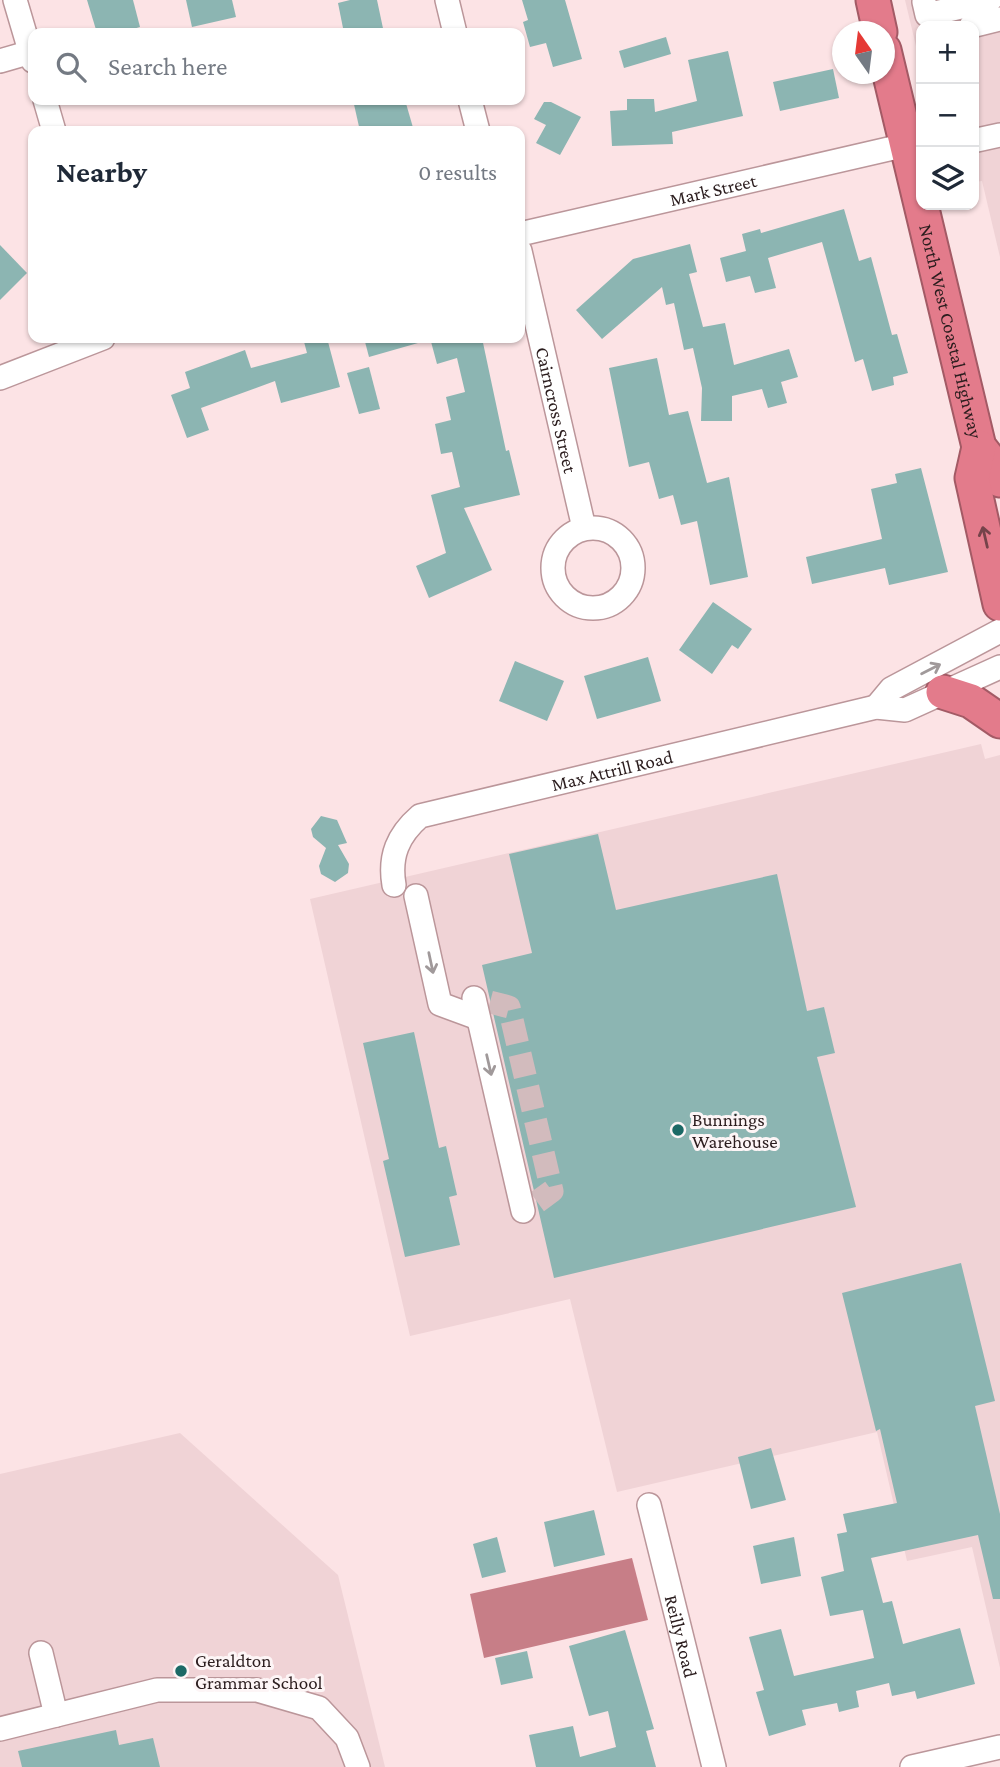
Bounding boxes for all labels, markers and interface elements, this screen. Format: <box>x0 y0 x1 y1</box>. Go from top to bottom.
north arrow <box>832 21 895 84</box>
map controls <box>916 21 979 210</box>
button: + <box>916 21 979 84</box>
search box <box>28 28 525 105</box>
icon: search <box>52 48 90 86</box>
text: Search here <box>108 52 227 81</box>
button: − <box>916 84 979 147</box>
button: layers <box>916 147 979 210</box>
text: Nearby <box>56 155 147 188</box>
text: 0 results <box>418 159 497 185</box>
street label: Mark Street <box>668 169 759 210</box>
street label: North West Coastal Highway <box>916 222 987 440</box>
street label: Cairncross Street <box>532 345 582 476</box>
one-way arrow <box>978 526 991 549</box>
one-way arrow <box>920 661 941 675</box>
street label: Max Attrill Road <box>549 745 675 795</box>
one-way arrow <box>424 951 438 974</box>
one-way arrow <box>483 1053 496 1076</box>
place label: Bunnings Warehouse <box>692 1109 778 1152</box>
marker: Bunnings Warehouse <box>670 1122 686 1138</box>
street label: Reilly Road <box>661 1592 702 1680</box>
place label: Geraldton Grammar School <box>195 1650 323 1693</box>
marker: Geraldton Grammar School <box>173 1663 189 1679</box>

